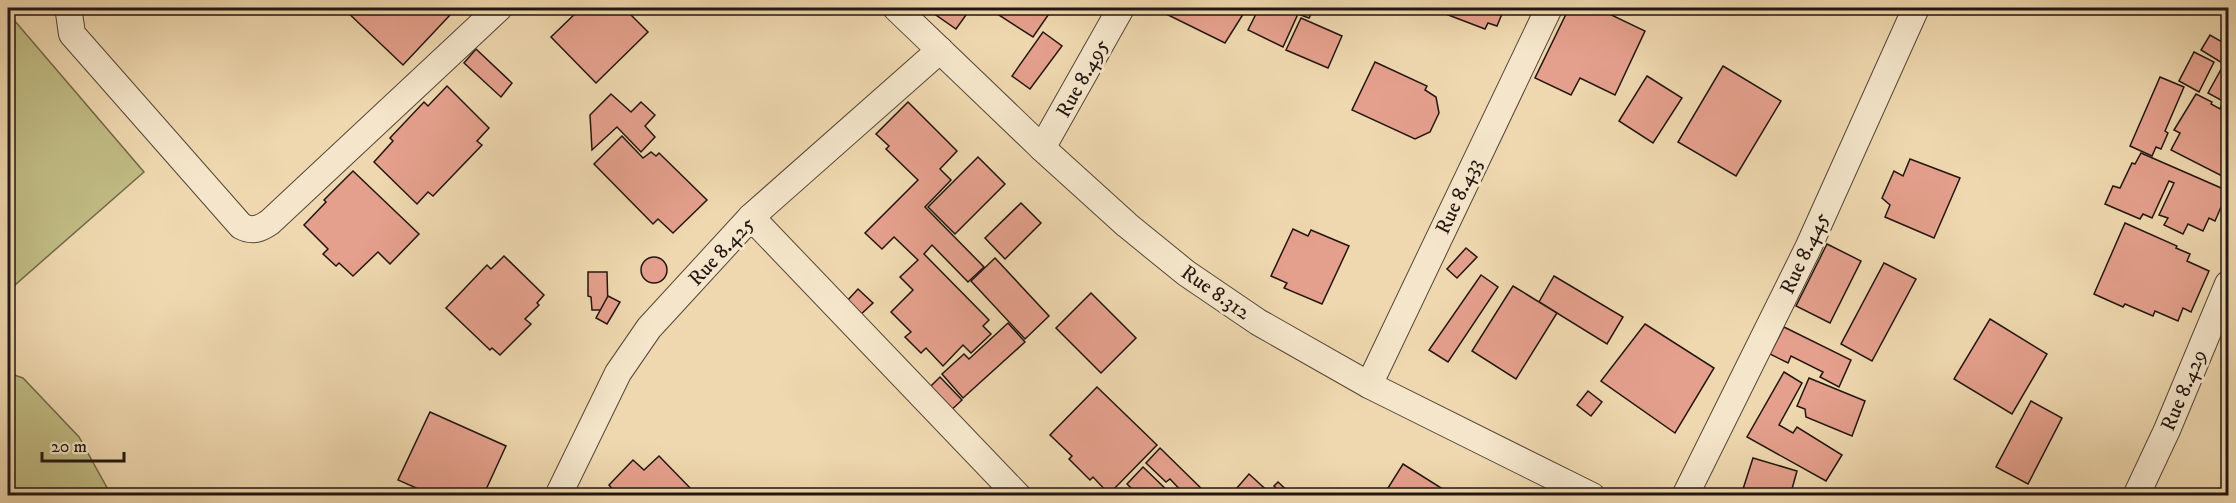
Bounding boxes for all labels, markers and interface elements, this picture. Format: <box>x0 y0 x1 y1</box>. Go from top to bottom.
street label: Rue 8.495 <box>1051 35 1115 122</box>
street label: Rue 8.433 <box>1430 154 1488 239</box>
street label: Rue 8.445 <box>1775 208 1835 299</box>
street label: Rue 8.425 <box>683 211 760 292</box>
street label: Rue 8.312 <box>1176 260 1256 326</box>
street label: Rue 8.429 <box>2155 346 2213 435</box>
scale bar <box>42 425 124 463</box>
text: 20 m <box>51 436 87 458</box>

